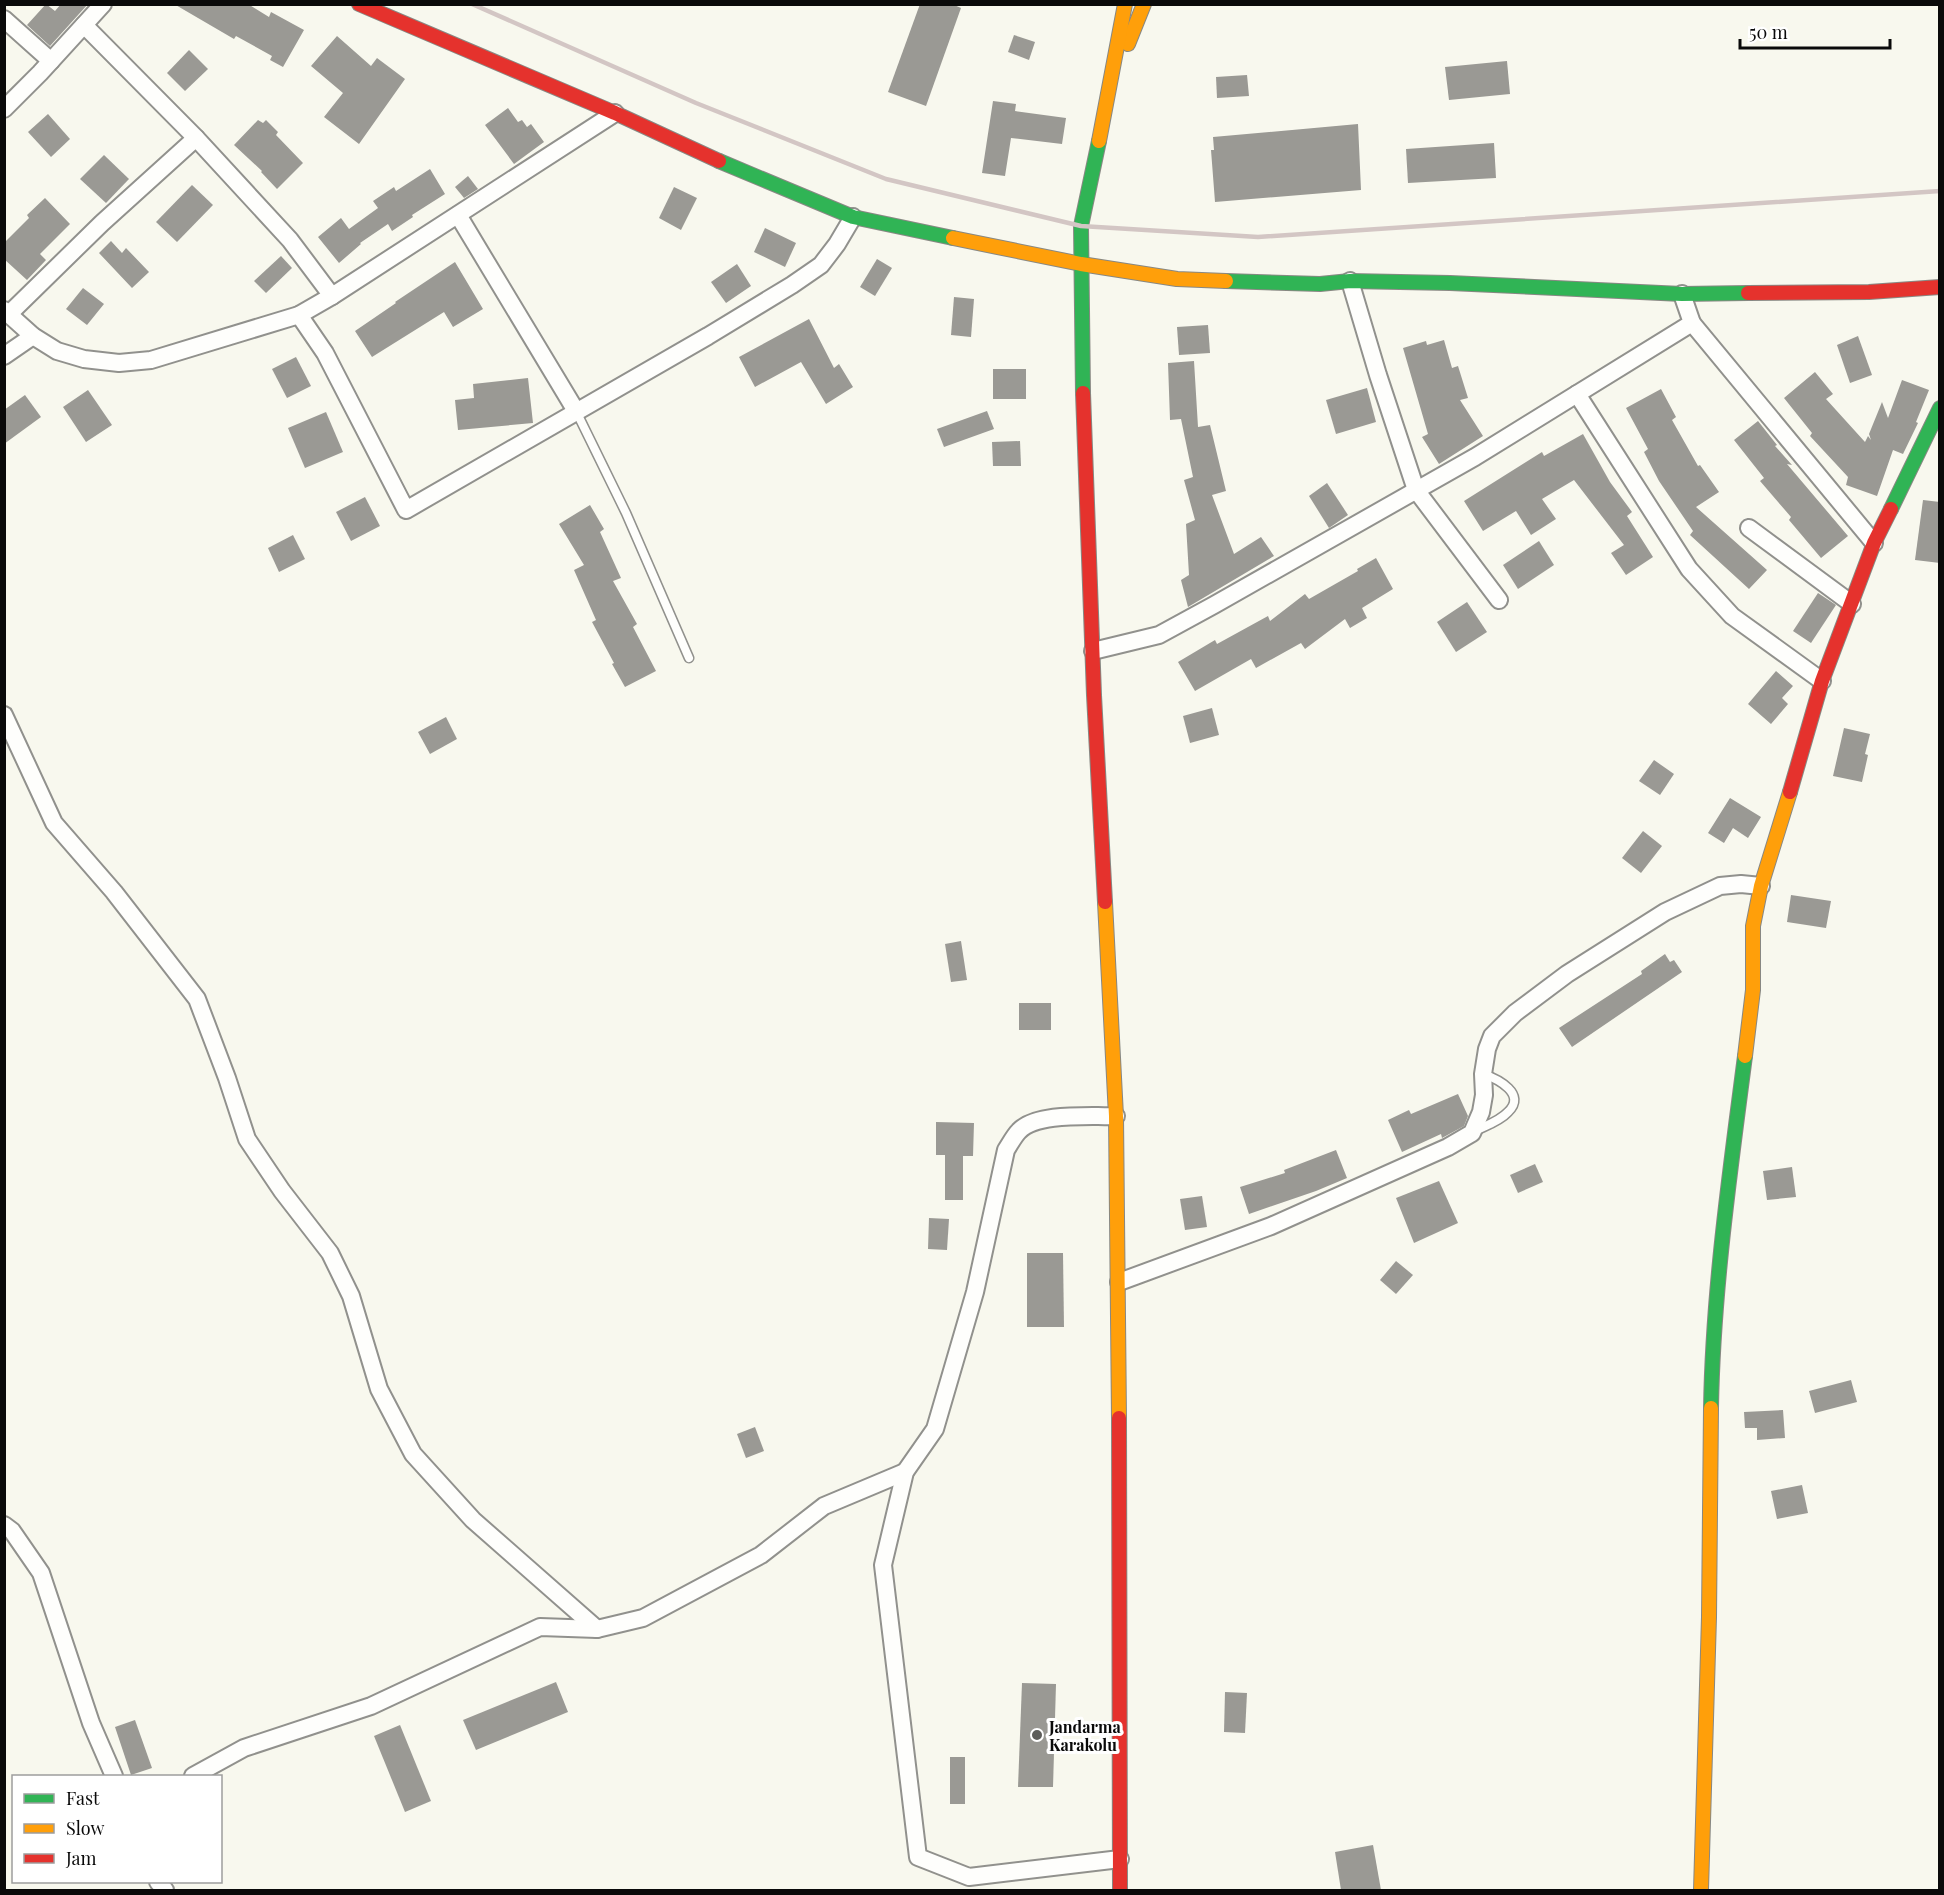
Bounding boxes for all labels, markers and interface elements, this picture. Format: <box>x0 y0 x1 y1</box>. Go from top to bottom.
scale bar <box>1740 12 1890 50</box>
text: 50 m <box>1749 20 1788 44</box>
place label: Jandarma Karakolu <box>1048 1716 1121 1755</box>
marker: Jandarma Karakolu <box>1030 1728 1044 1742</box>
legend <box>12 1775 222 1883</box>
text: Fast <box>66 1786 100 1810</box>
text: Slow <box>66 1816 104 1840</box>
text: Jam <box>65 1846 96 1870</box>

